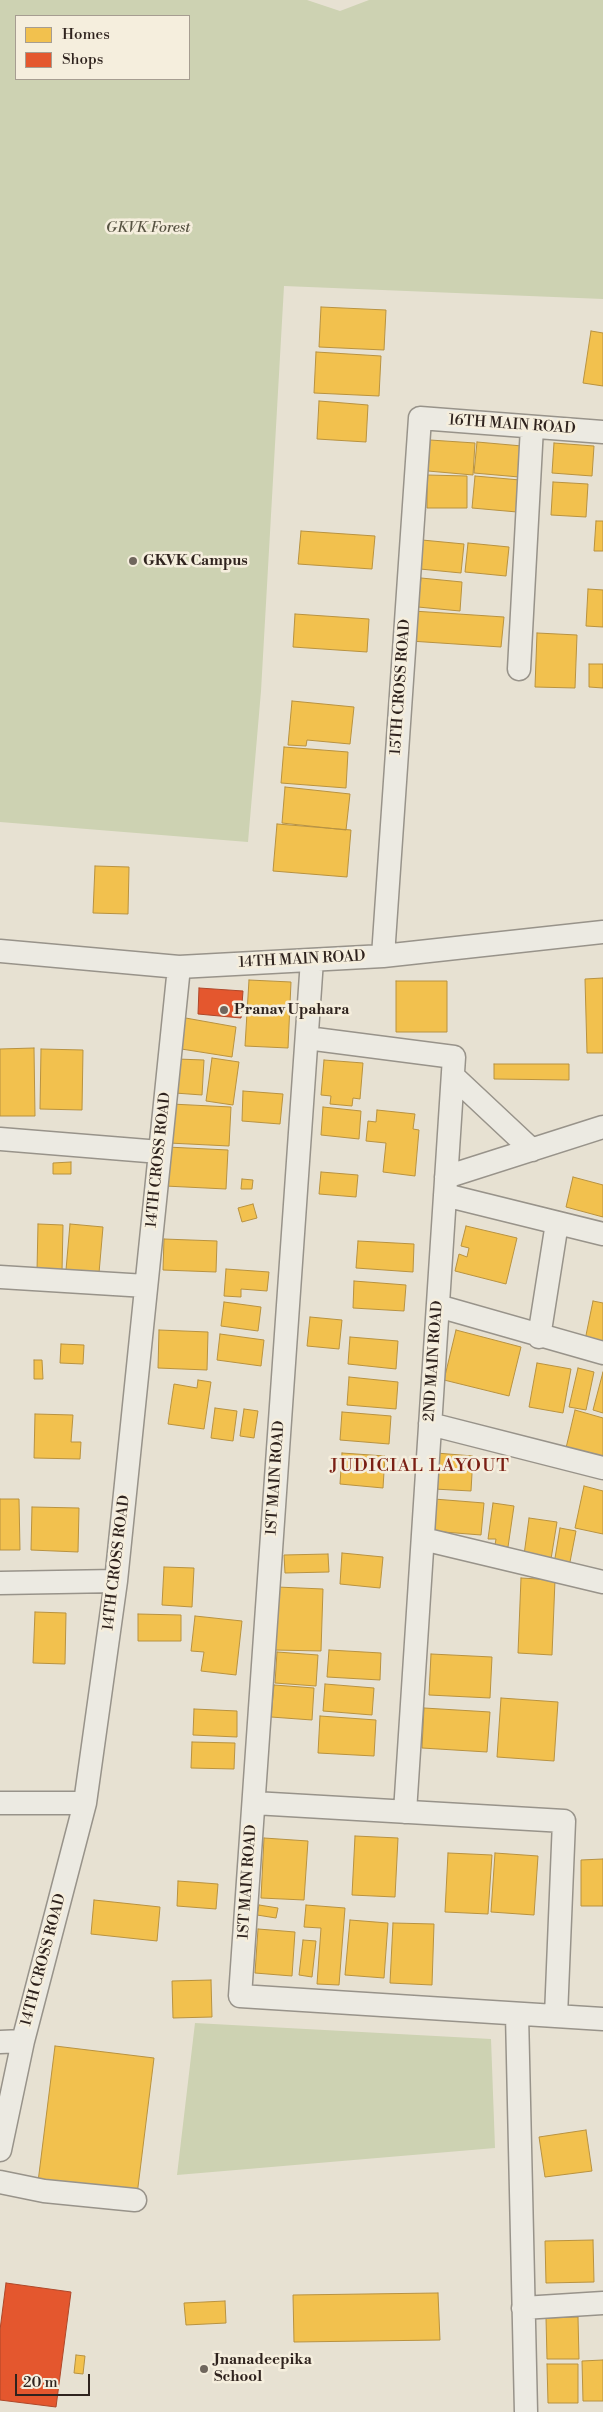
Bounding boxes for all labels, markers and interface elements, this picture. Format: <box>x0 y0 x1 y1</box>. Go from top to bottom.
legend <box>15 15 190 80</box>
text: Homes <box>62 25 110 44</box>
text: Shops <box>62 50 103 69</box>
park label: GKVK Forest <box>106 219 190 237</box>
street label: 16TH MAIN ROAD <box>448 412 576 438</box>
place label: GKVK Campus <box>143 552 248 570</box>
marker: GKVK Campus <box>127 555 139 567</box>
street label: 15TH CROSS ROAD <box>387 618 415 756</box>
street label: 14TH MAIN ROAD <box>238 948 366 972</box>
place label: Pranav Upahara <box>234 1001 349 1019</box>
marker: Pranav Upahara <box>218 1004 230 1016</box>
street label: 14TH CROSS ROAD <box>143 1091 175 1229</box>
street label: 2ND MAIN ROAD <box>421 1300 447 1422</box>
street label: 1ST MAIN ROAD <box>263 1420 289 1536</box>
district label: JUDICIAL LAYOUT <box>328 1456 512 1478</box>
street label: 14TH CROSS ROAD <box>100 1494 134 1632</box>
street label: 1ST MAIN ROAD <box>235 1824 261 1940</box>
street label: 14TH CROSS ROAD <box>18 1892 70 2028</box>
place label: Jnanadeepika School <box>214 2351 312 2386</box>
marker: Jnanadeepika School <box>198 2363 210 2375</box>
scale bar <box>18 2364 92 2396</box>
text: 20 m <box>23 2373 58 2392</box>

